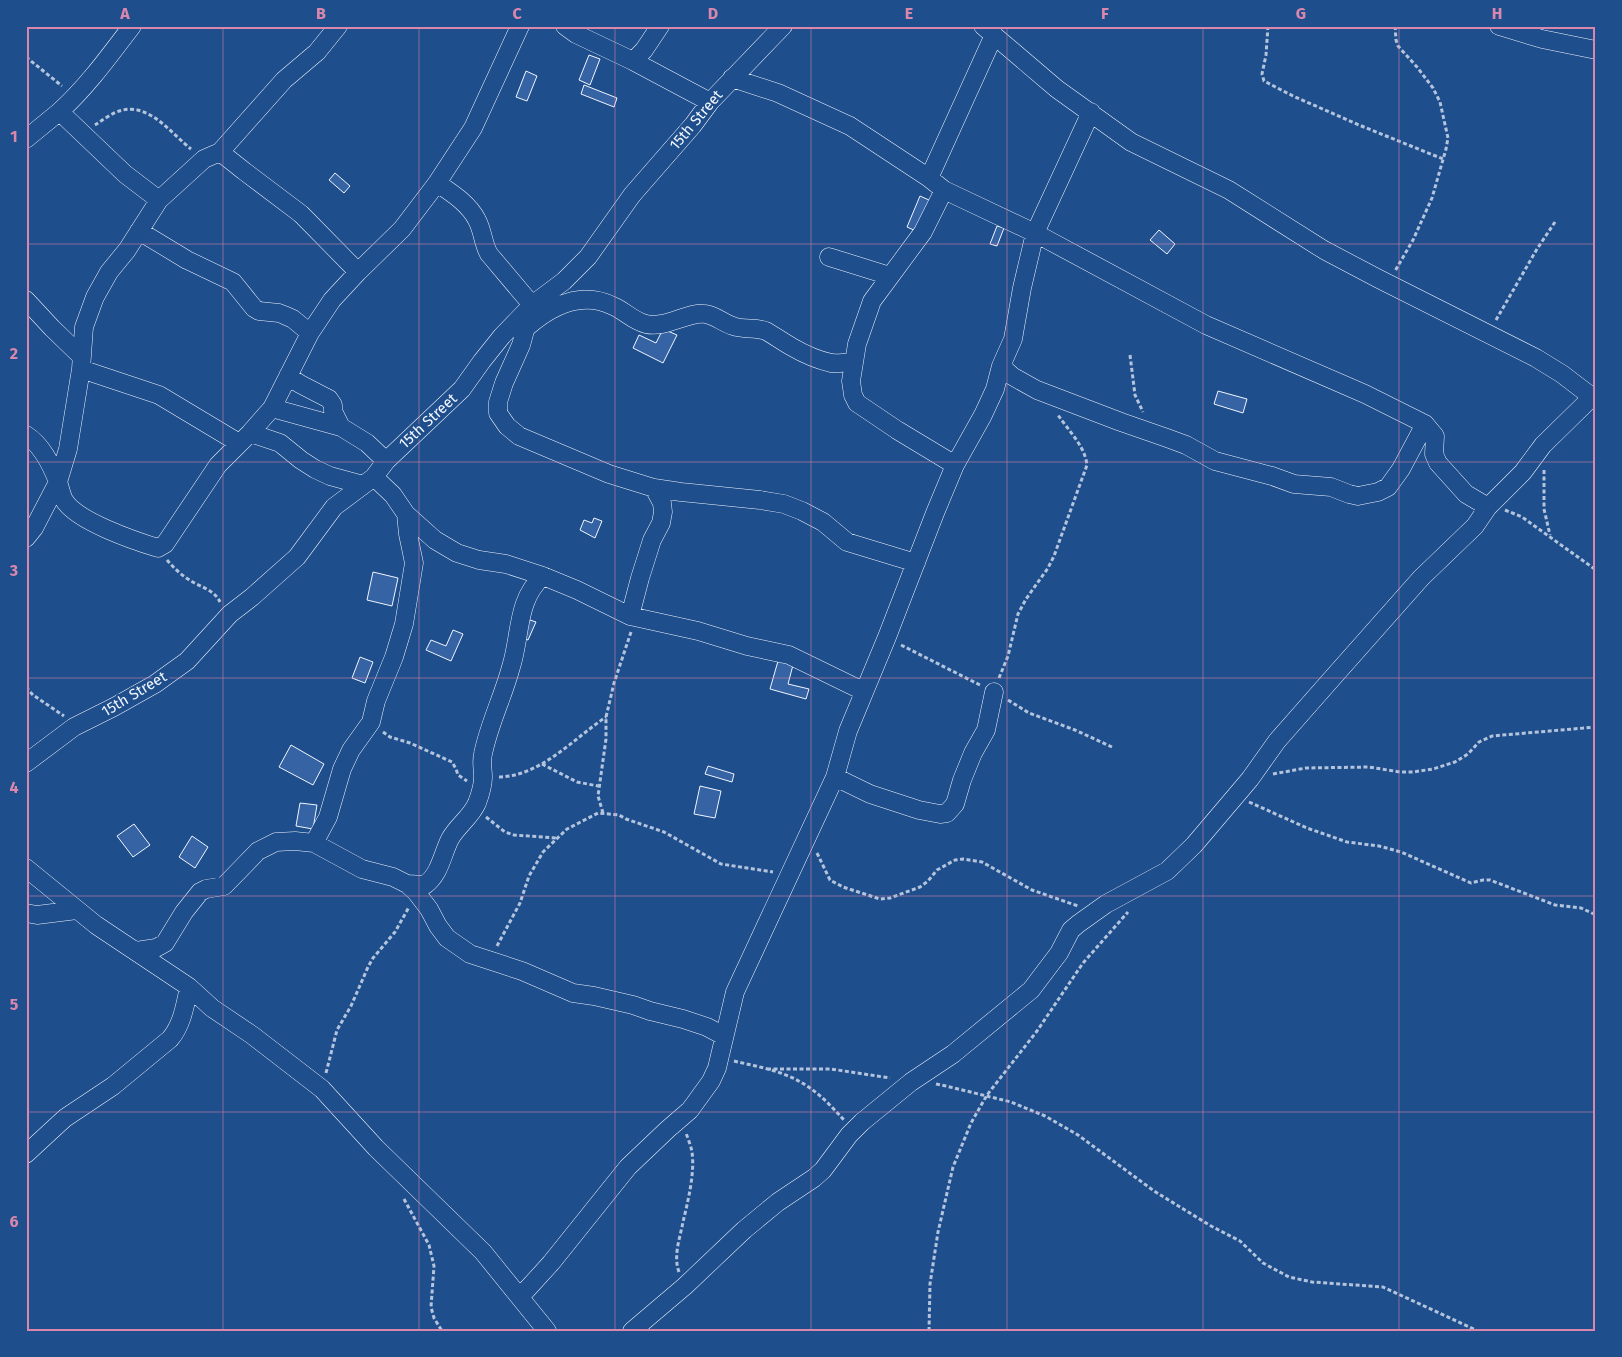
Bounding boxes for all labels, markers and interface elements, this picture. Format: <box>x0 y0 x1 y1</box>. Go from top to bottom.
text: A <box>119 4 130 23</box>
text: B <box>316 4 326 23</box>
text: C <box>512 4 522 23</box>
text: D <box>708 4 718 23</box>
text: E <box>905 4 913 23</box>
text: F <box>1101 4 1109 23</box>
text: G <box>1296 4 1306 23</box>
text: H <box>1492 4 1502 23</box>
street label: 15th Street <box>666 86 727 154</box>
text: 1 <box>10 127 18 146</box>
text: 2 <box>10 344 18 363</box>
street label: 15th Street <box>395 389 461 452</box>
text: 3 <box>9 561 18 580</box>
street label: 15th Street <box>98 667 170 720</box>
text: 4 <box>9 778 19 797</box>
text: 5 <box>10 995 19 1014</box>
text: 6 <box>9 1212 19 1231</box>

